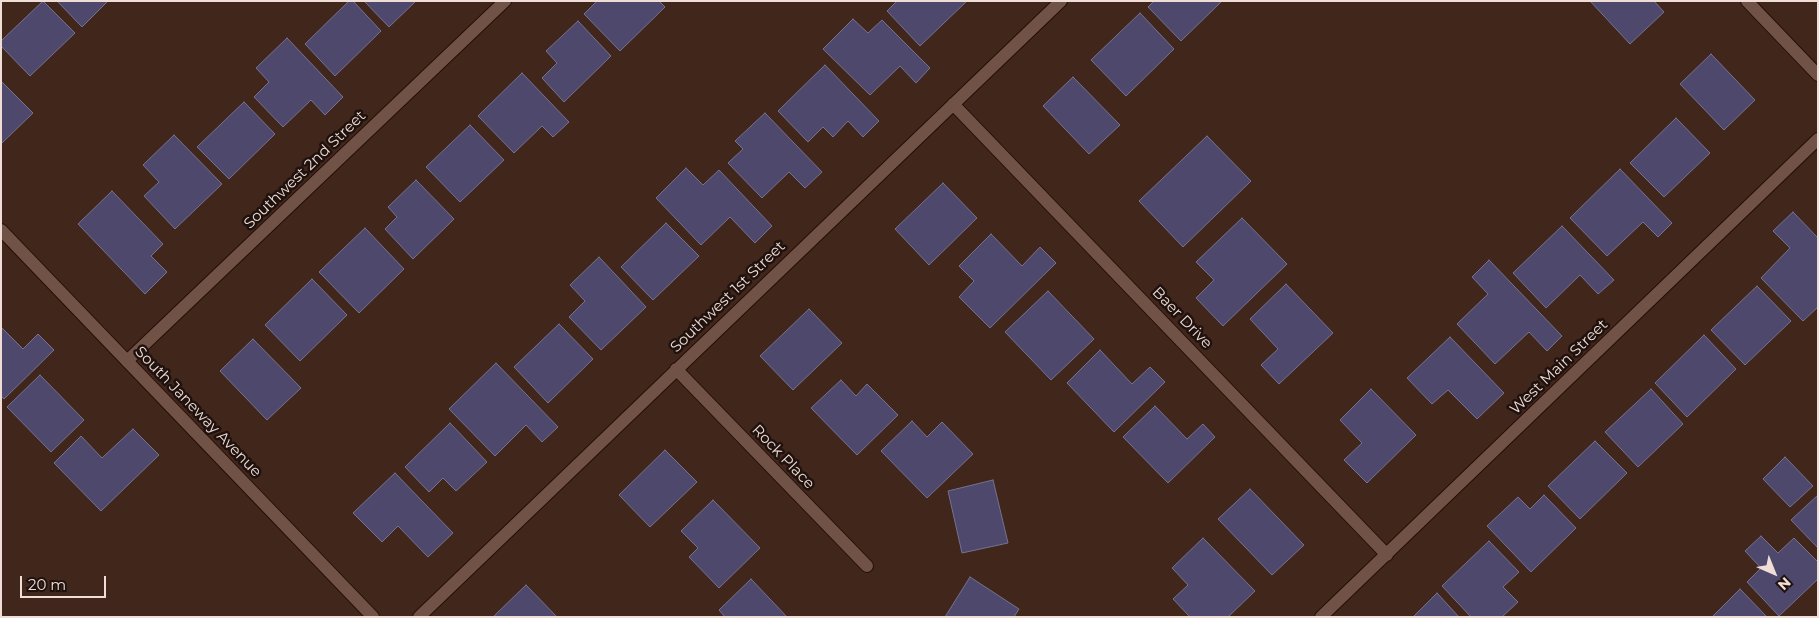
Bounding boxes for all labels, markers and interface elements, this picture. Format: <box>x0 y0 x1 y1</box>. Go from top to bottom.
street label: Southwest 2nd Street <box>240 107 370 233</box>
street label: Southwest 1st Street <box>667 238 789 356</box>
street label: Baer Drive <box>1148 284 1216 352</box>
street label: West Main Street <box>1506 316 1612 418</box>
street label: South Janeway Avenue <box>131 343 265 481</box>
street label: Rock Place <box>748 421 818 493</box>
north arrow <box>1749 548 1799 598</box>
scale bar <box>22 566 109 598</box>
text: N <box>1774 573 1795 594</box>
text: 20 m <box>28 575 66 594</box>

